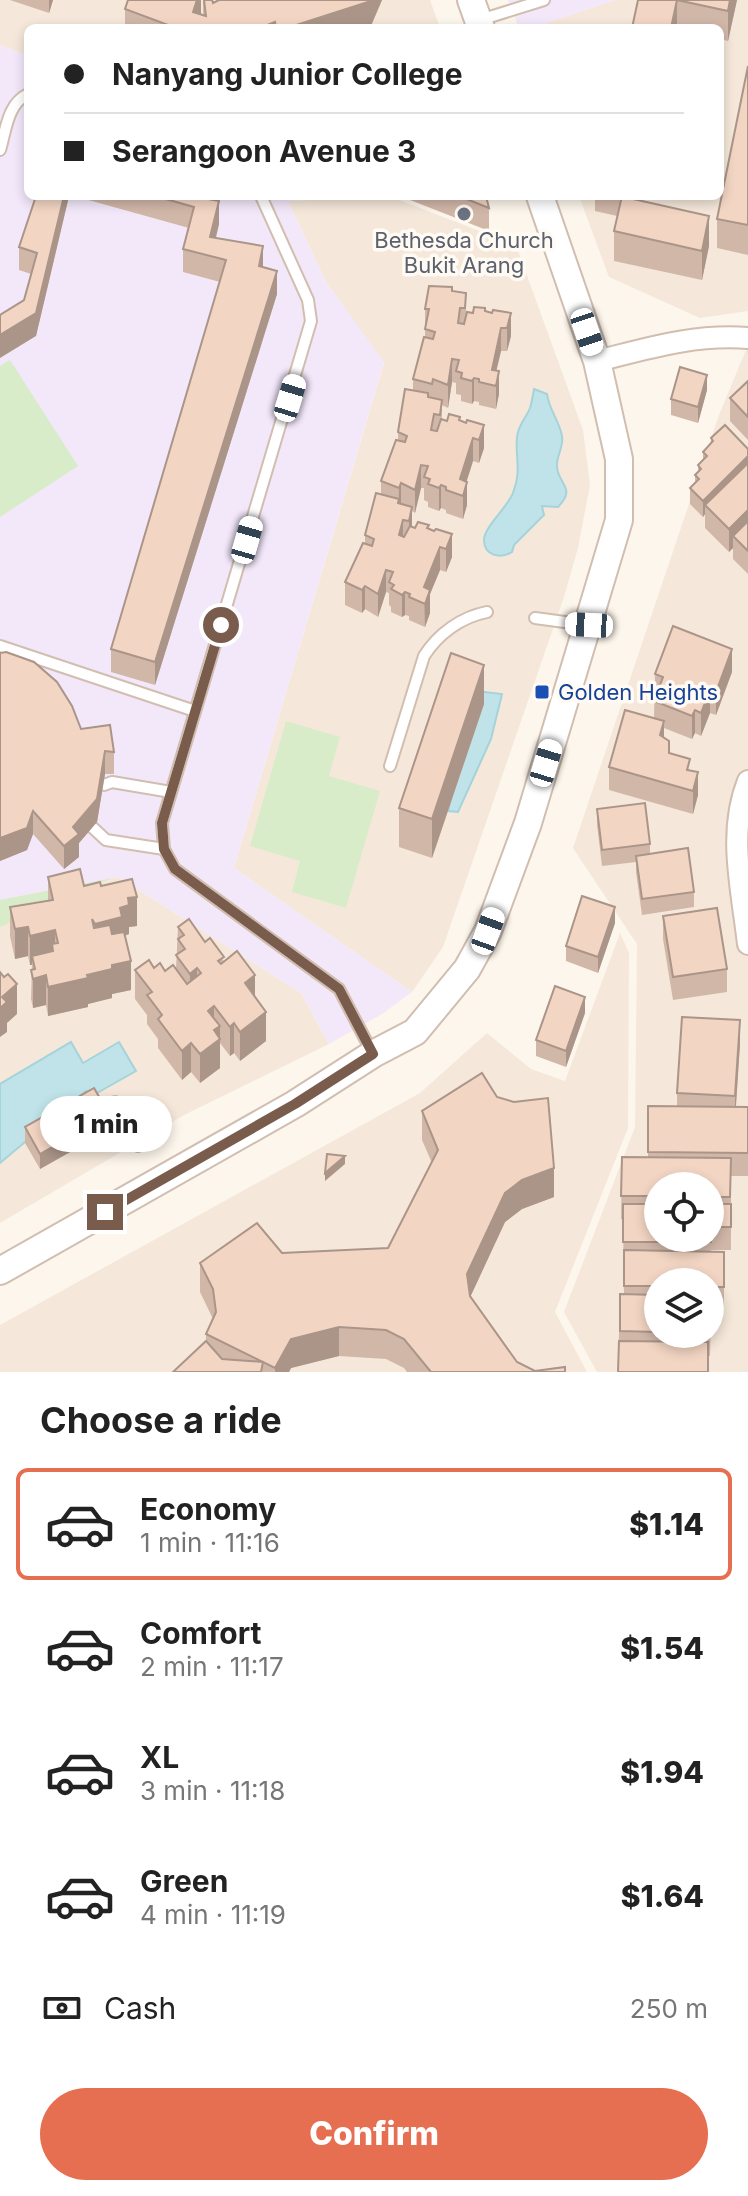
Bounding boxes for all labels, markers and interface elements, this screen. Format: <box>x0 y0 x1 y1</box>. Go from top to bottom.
text: Nanyang Junior College <box>112 56 463 92</box>
text: Serangoon Avenue 3 <box>112 133 416 169</box>
marker: Bethesda Church Bukit Arang <box>455 205 473 223</box>
place label: Bethesda Church Bukit Arang <box>374 227 554 278</box>
car <box>568 305 606 359</box>
car <box>272 372 308 424</box>
car <box>229 514 265 566</box>
route start <box>203 607 239 643</box>
car <box>564 612 614 638</box>
place label: Golden Heights <box>558 679 718 705</box>
marker: Golden Heights <box>533 683 551 701</box>
car <box>528 737 564 789</box>
car <box>469 904 507 958</box>
callout: 1 min <box>39 1096 171 1152</box>
text: 1 min <box>73 1108 139 1139</box>
map controls <box>644 1172 724 1348</box>
button: locate <box>644 1172 724 1252</box>
route end <box>87 1194 123 1230</box>
button: layers <box>644 1268 724 1348</box>
text: Choose a ride <box>40 1398 282 1442</box>
icon: car <box>44 1488 116 1560</box>
text: Economy <box>140 1491 276 1527</box>
text: $1.14 <box>629 1506 704 1542</box>
text: 1 min · 11:16 <box>140 1527 280 1558</box>
icon: car <box>44 1612 116 1684</box>
text: Comfort <box>140 1615 261 1651</box>
text: $1.54 <box>620 1630 704 1666</box>
text: 2 min · 11:17 <box>140 1651 284 1682</box>
icon: car <box>44 1736 116 1808</box>
text: XL <box>140 1739 179 1775</box>
text: $1.94 <box>620 1754 704 1790</box>
text: 3 min · 11:18 <box>140 1775 285 1806</box>
icon: car <box>44 1860 116 1932</box>
text: Green <box>140 1863 228 1899</box>
text: $1.64 <box>621 1878 704 1914</box>
text: 4 min · 11:19 <box>140 1899 286 1930</box>
icon: cash <box>40 1986 84 2030</box>
text: Cash <box>104 1990 176 2026</box>
text: 250 m <box>630 1993 708 2024</box>
button: Confirm <box>40 2088 708 2180</box>

